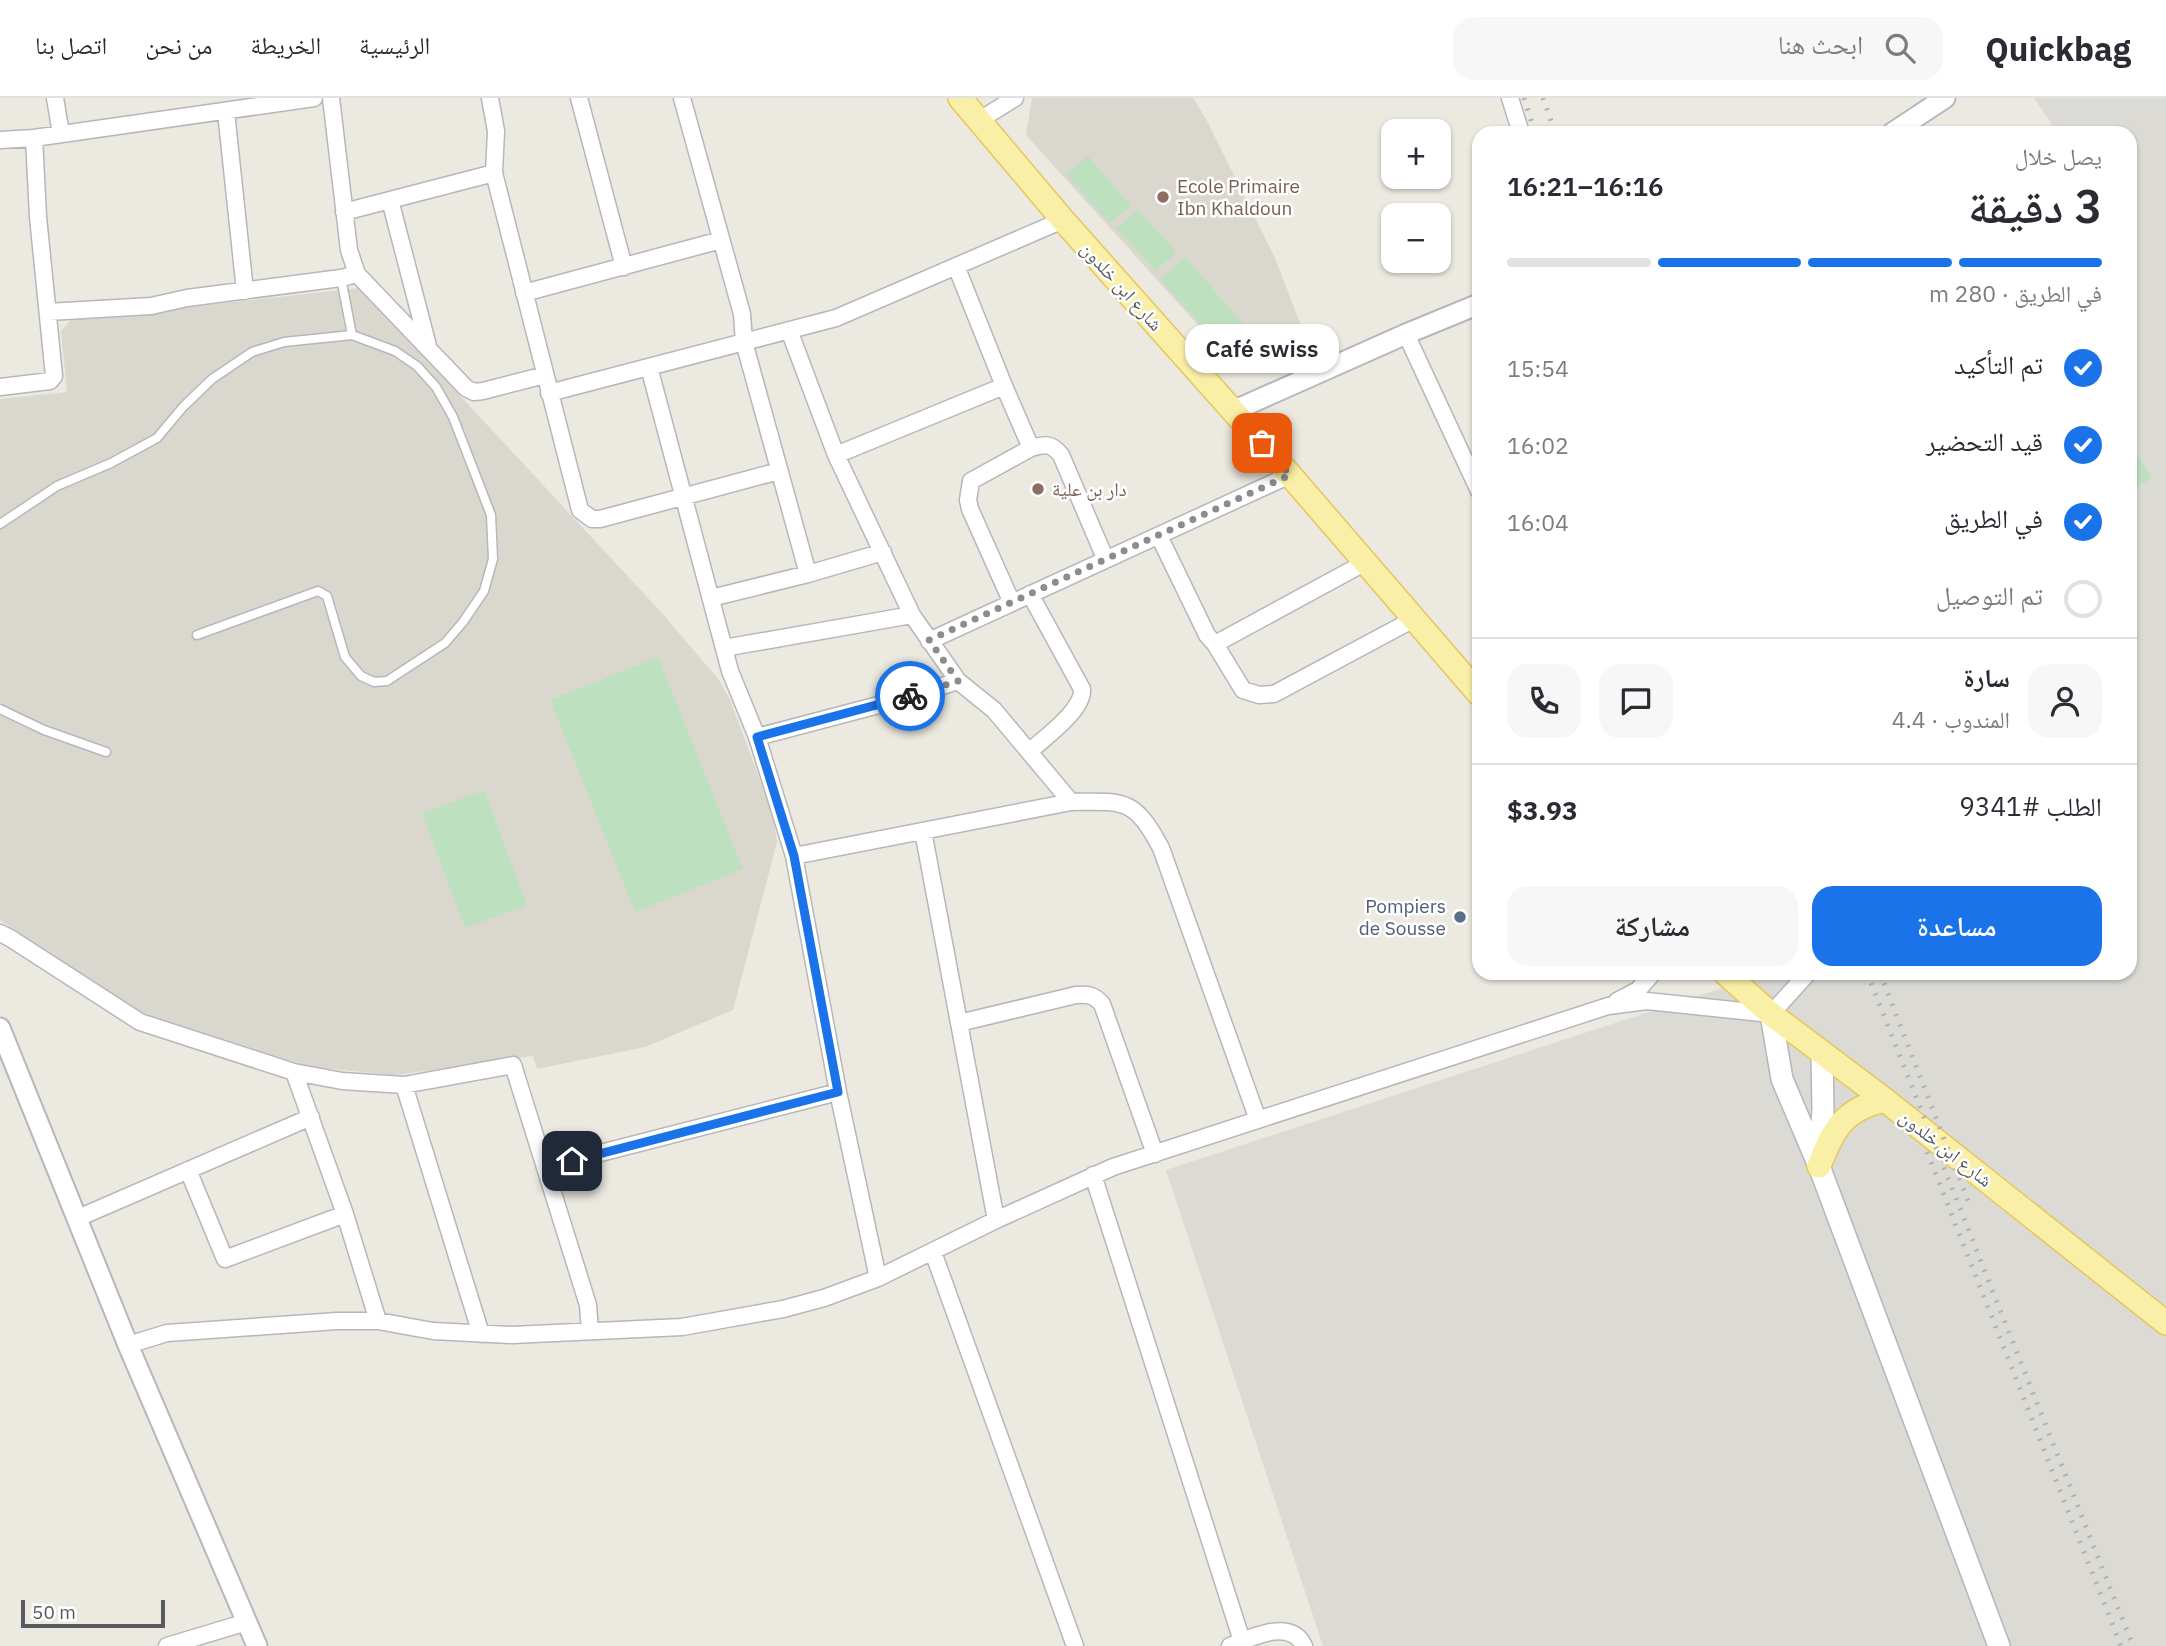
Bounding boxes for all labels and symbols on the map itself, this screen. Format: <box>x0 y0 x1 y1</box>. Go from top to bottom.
place label: Ecole Primaire Ibn Khaldoun <box>1177 174 1300 220</box>
marker: Ecole Primaire Ibn Khaldoun <box>1155 189 1171 205</box>
street label: شارع ابن خلدون <box>1076 236 1168 336</box>
callout: Café swiss <box>1185 324 1339 373</box>
pin <box>1232 413 1292 473</box>
place label: دار بن علية <box>1052 477 1127 501</box>
marker: دار بن علية <box>1030 481 1046 497</box>
courier <box>875 661 945 731</box>
place label: Pompiers de Sousse <box>1359 894 1446 940</box>
marker: Pompiers de Sousse <box>1452 909 1468 925</box>
street label: شارع ابن خلدون <box>1895 1104 1997 1192</box>
pin <box>542 1131 602 1191</box>
scale bar <box>21 1597 164 1629</box>

